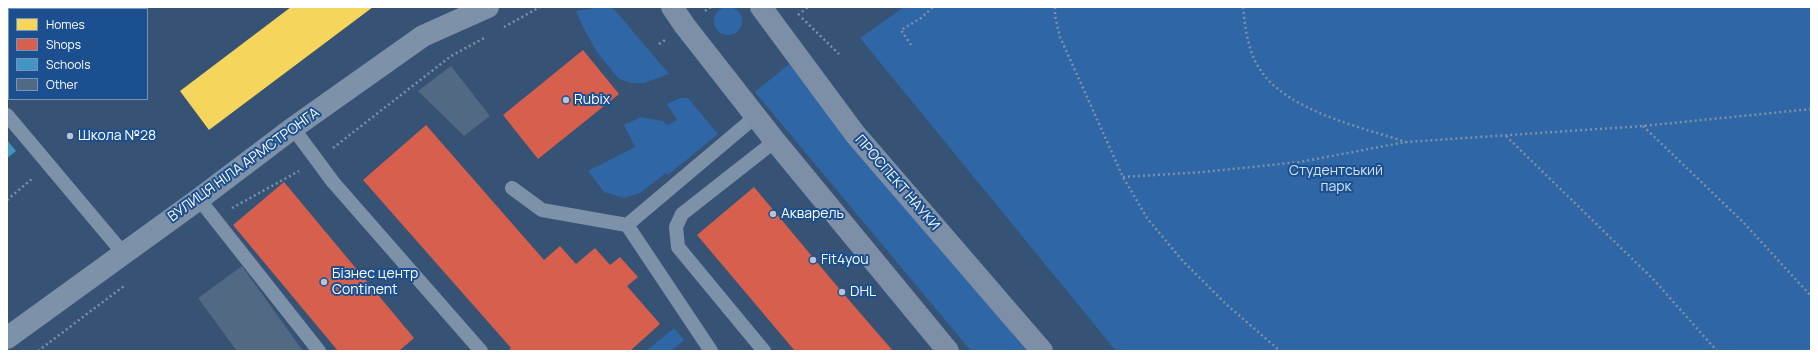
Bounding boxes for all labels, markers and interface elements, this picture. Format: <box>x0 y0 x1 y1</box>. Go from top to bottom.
legend <box>8 8 148 100</box>
text: Homes <box>46 16 85 33</box>
text: Shops <box>46 36 81 53</box>
text: Schools <box>46 56 90 73</box>
text: Other <box>46 76 78 93</box>
place label: Rubix <box>574 92 610 108</box>
marker: Rubix <box>561 95 571 105</box>
street label: ВУЛИЦЯ НІЛА АРМСТРОНГА <box>165 104 323 226</box>
place label: Школа №28 <box>78 128 156 144</box>
marker: Школа №28 <box>65 131 75 141</box>
street label: ПРОСПЕКТ НАУКИ <box>851 132 943 234</box>
park label: Студентський парк <box>1289 163 1383 196</box>
place label: Акварель <box>781 206 844 222</box>
marker: Акварель <box>768 209 778 219</box>
place label: Fit4you <box>821 252 869 268</box>
marker: Fit4you <box>808 255 818 265</box>
place label: Бізнес центр Continent <box>332 266 418 298</box>
marker: Бізнес центр Continent <box>319 277 329 287</box>
place label: DHL <box>850 284 876 300</box>
marker: DHL <box>837 287 847 297</box>

